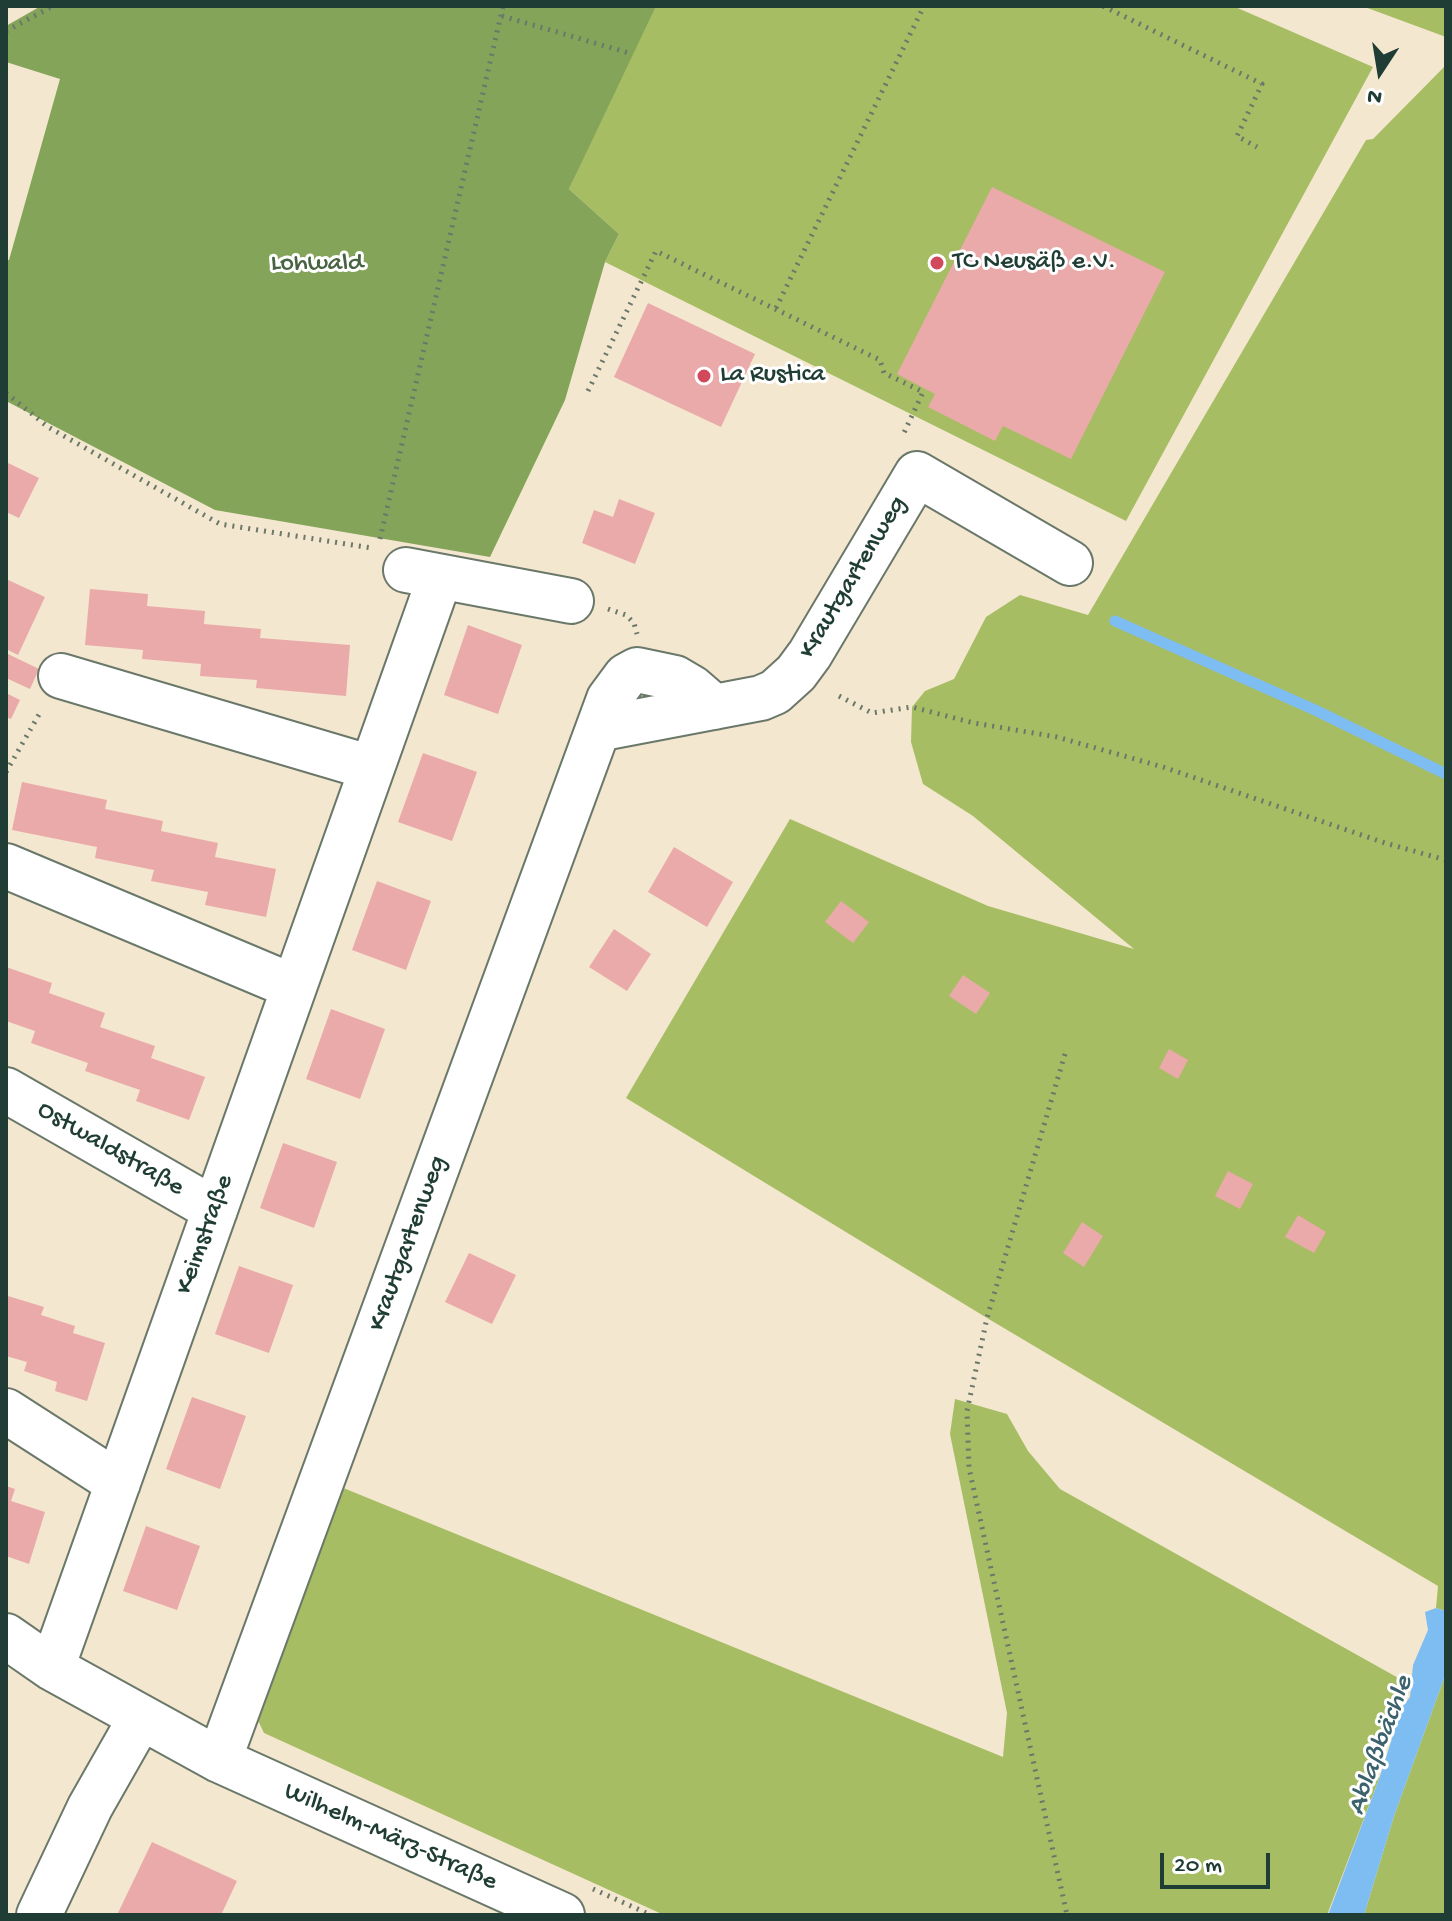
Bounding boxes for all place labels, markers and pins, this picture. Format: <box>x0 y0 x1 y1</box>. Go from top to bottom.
place label: TC Neusäß e.V. <box>953 247 1116 279</box>
marker: TC Neusäß e.V. <box>928 254 946 272</box>
place label: La Rustica <box>720 360 825 392</box>
marker: La Rustica <box>695 367 713 385</box>

